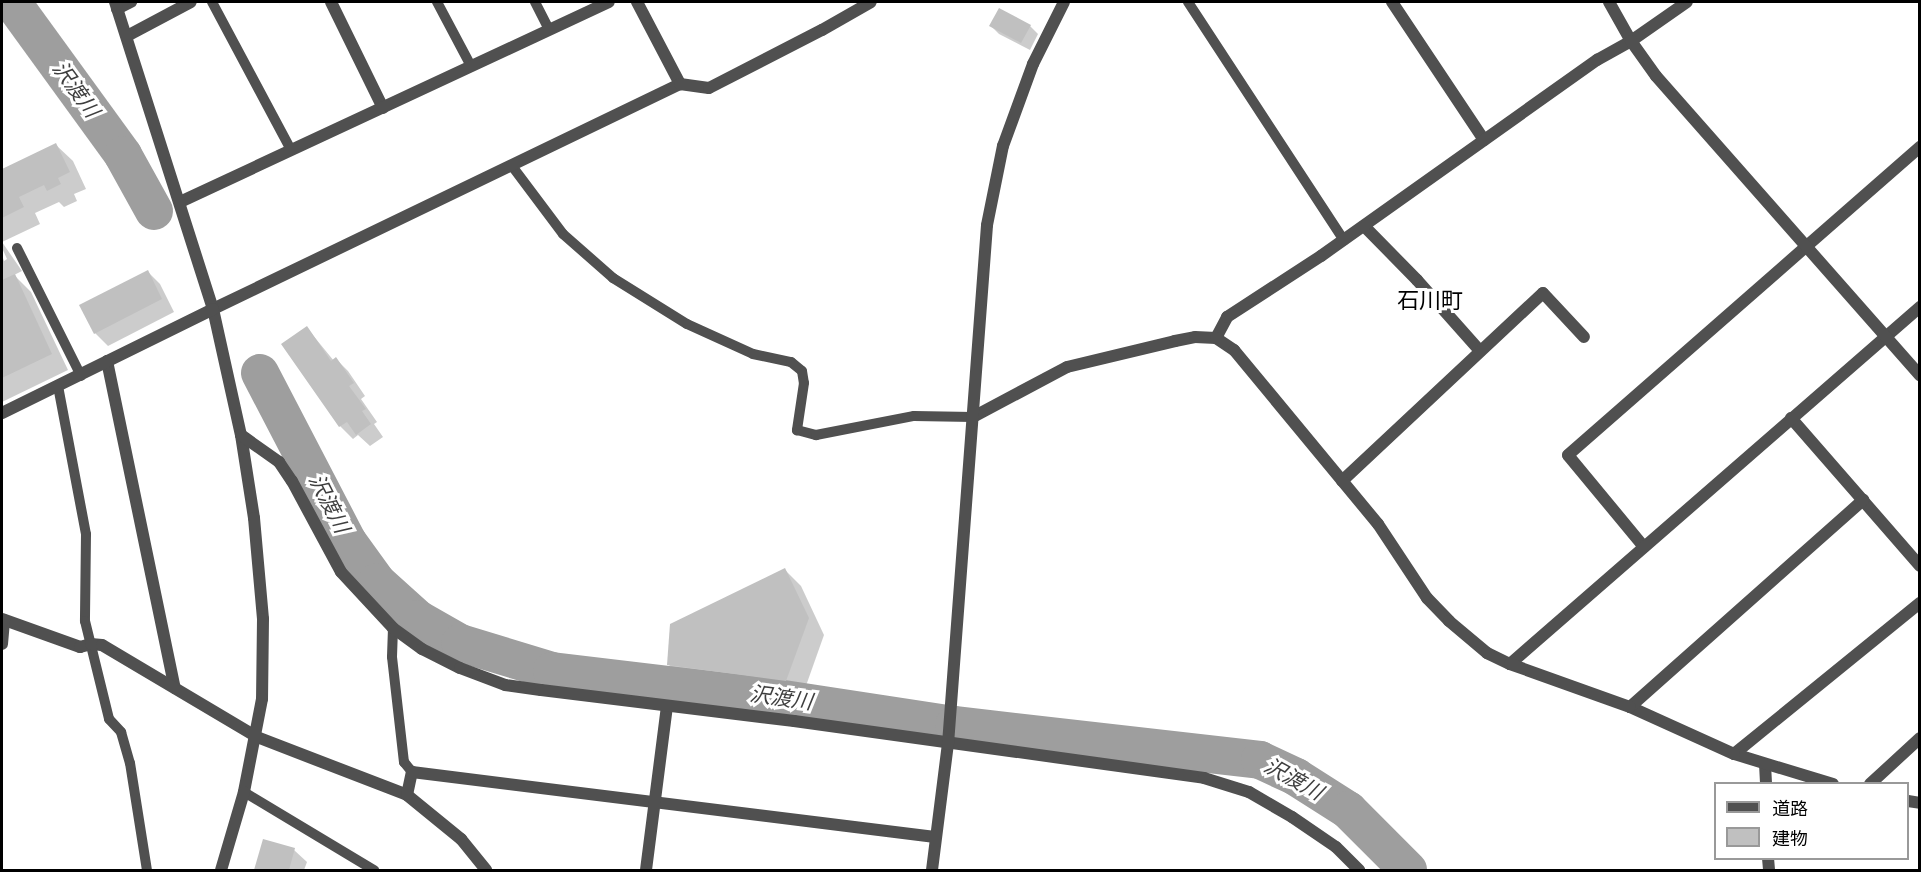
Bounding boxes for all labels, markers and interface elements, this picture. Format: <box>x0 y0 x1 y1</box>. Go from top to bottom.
water label: 沢渡川 <box>46 57 104 123</box>
district label: 石川町 <box>1397 289 1463 315</box>
water label: 沢渡川 <box>302 470 354 538</box>
water label: 沢渡川 <box>748 682 814 716</box>
water label: 沢渡川 <box>1259 754 1327 806</box>
legend <box>1714 782 1909 860</box>
text: 道路 <box>1772 799 1808 820</box>
text: 建物 <box>1772 829 1808 850</box>

